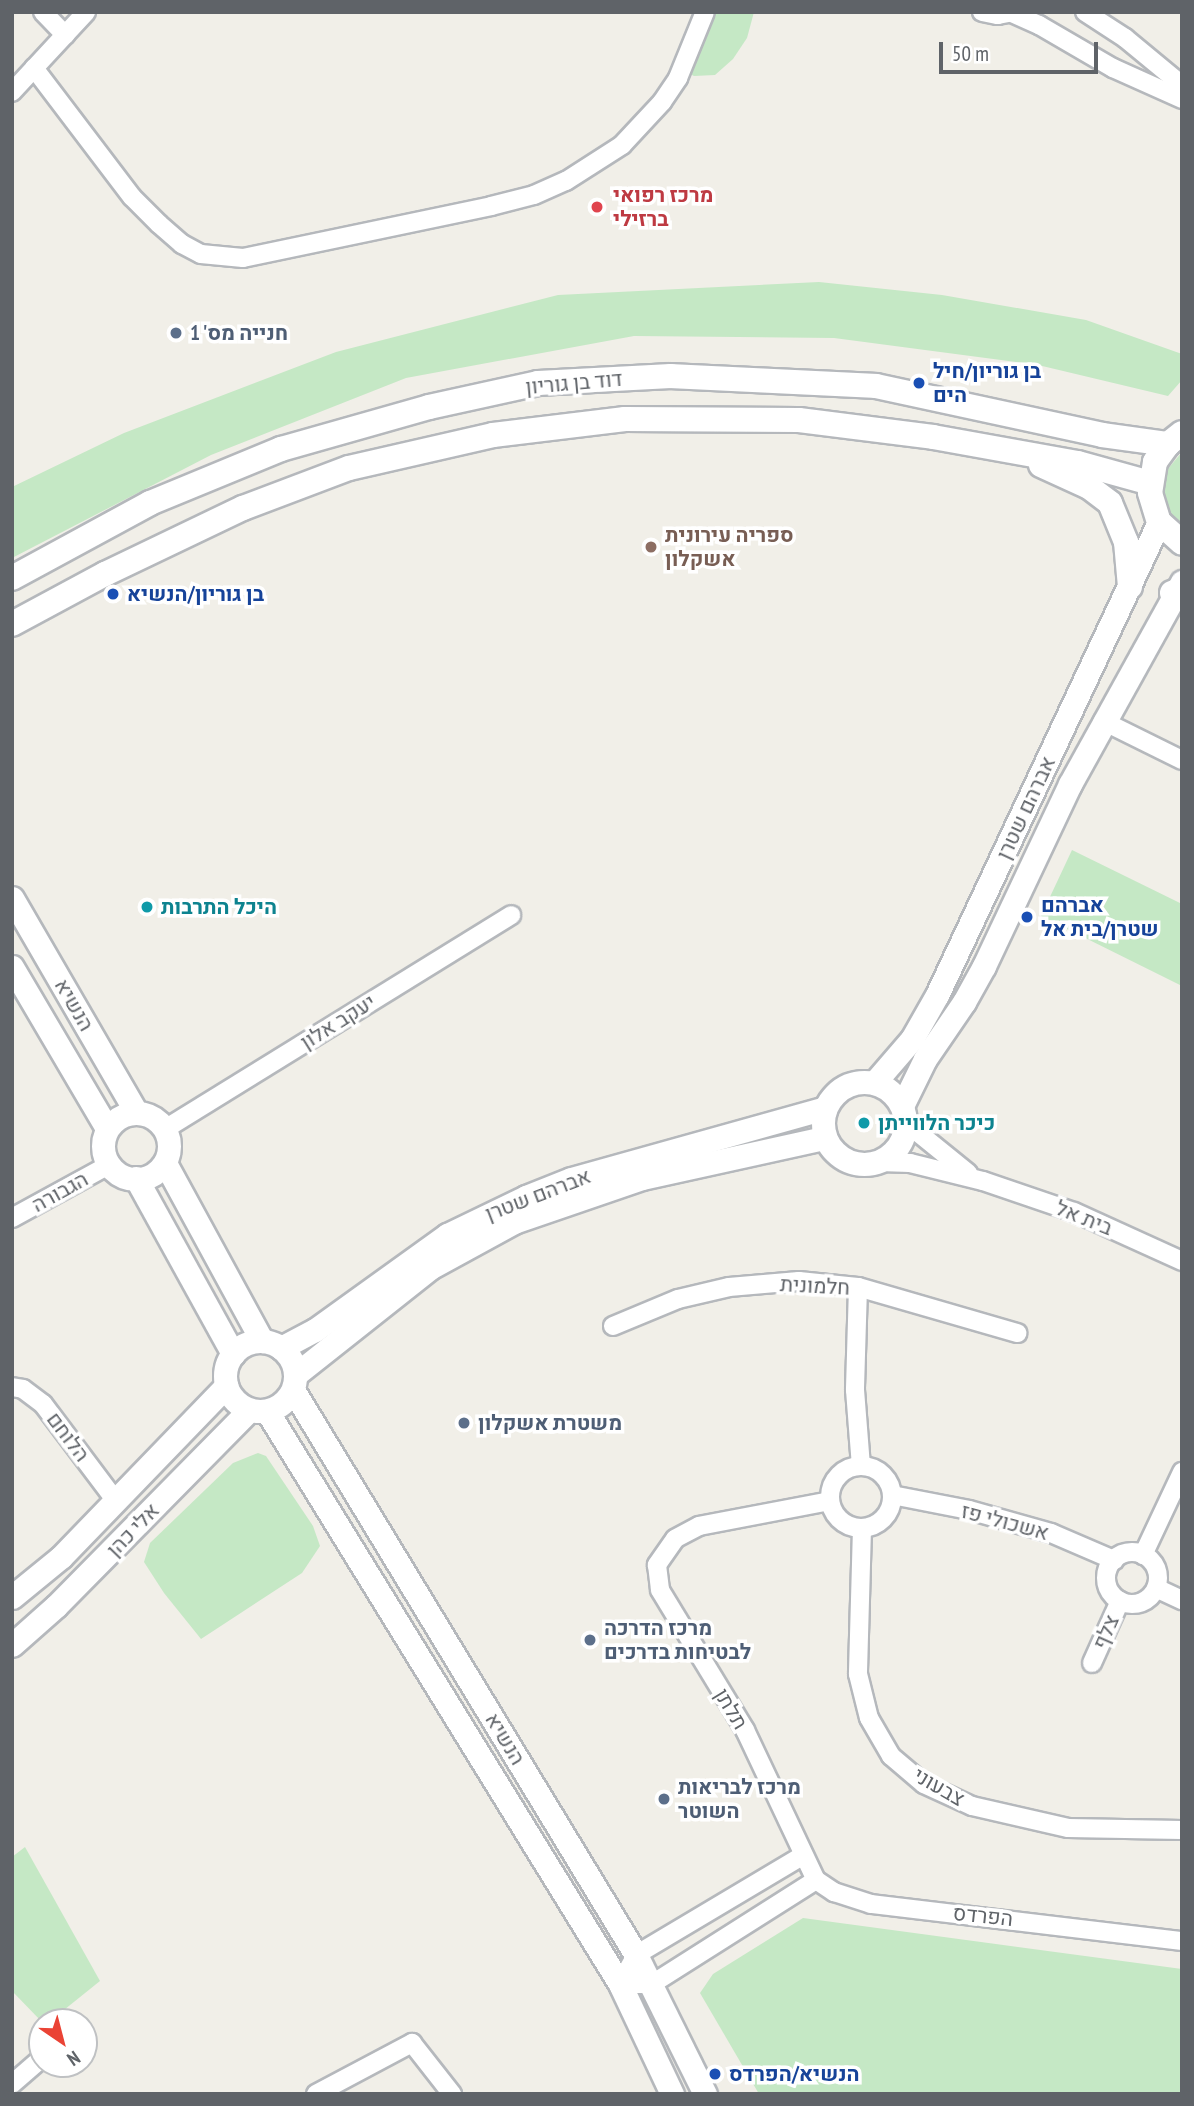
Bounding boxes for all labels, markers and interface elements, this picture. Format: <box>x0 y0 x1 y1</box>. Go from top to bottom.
scale bar <box>942 28 1101 72</box>
text: 50 m <box>952 40 989 67</box>
place label: מרכז רפואי ברזילי <box>613 182 713 232</box>
marker: מרכז רפואי ברזילי <box>587 197 607 217</box>
place label: חנייה מס' 1 <box>190 320 290 346</box>
marker: חנייה מס' 1 <box>168 325 184 341</box>
place label: בן גוריון/חיל הים <box>933 358 1041 408</box>
street label: דוד בן גוריון <box>524 366 624 400</box>
marker: בן גוריון/חיל הים <box>911 375 927 391</box>
place label: ספריה עירונית אשקלון <box>665 522 794 572</box>
marker: ספריה עירונית אשקלון <box>643 539 659 555</box>
place label: בן גוריון/הנשיא <box>127 581 264 607</box>
marker: בן גוריון/הנשיא <box>105 586 121 602</box>
street label: אברהם שטרן <box>991 752 1061 864</box>
place label: אברהם שטרן/בית אל <box>1041 892 1159 942</box>
place label: היכל התרבות <box>161 894 277 920</box>
marker: היכל התרבות <box>139 899 155 915</box>
marker: אברהם שטרן/בית אל <box>1019 909 1035 925</box>
street label: הנשיא <box>49 974 99 1036</box>
street label: יעקב אלון <box>296 989 380 1055</box>
place label: כיכר הלווייתן <box>878 1110 995 1136</box>
marker: כיכר הלווייתן <box>856 1115 872 1131</box>
street label: אברהם שטרן <box>482 1163 594 1227</box>
street label: הגבורה <box>27 1166 93 1218</box>
street label: בית אל <box>1052 1195 1116 1241</box>
street label: חלמונית <box>779 1272 851 1300</box>
street label: הלוחם <box>41 1407 95 1467</box>
place label: משטרת אשקלון <box>478 1410 622 1436</box>
marker: משטרת אשקלון <box>456 1415 472 1431</box>
street label: אלי כהן <box>101 1498 165 1562</box>
street label: אשכולי פז <box>958 1498 1052 1546</box>
street label: צלף <box>1087 1611 1125 1653</box>
place label: מרכז הדרכה לבטיחות בדרכים <box>604 1615 751 1665</box>
marker: מרכז הדרכה לבטיחות בדרכים <box>582 1632 598 1648</box>
street label: תלתן <box>709 1684 753 1734</box>
street label: הנשיא <box>480 1708 530 1770</box>
street label: צבעוני <box>909 1762 969 1812</box>
place label: מרכז לבריאות השוטר <box>678 1774 801 1824</box>
marker: מרכז לבריאות השוטר <box>656 1791 672 1807</box>
street label: הפרדס <box>952 1900 1014 1932</box>
north arrow <box>28 2008 98 2078</box>
text: N <box>63 2046 85 2071</box>
place label: הנשיא/הפרדס <box>729 2061 860 2087</box>
marker: הנשיא/הפרדס <box>707 2066 723 2082</box>

